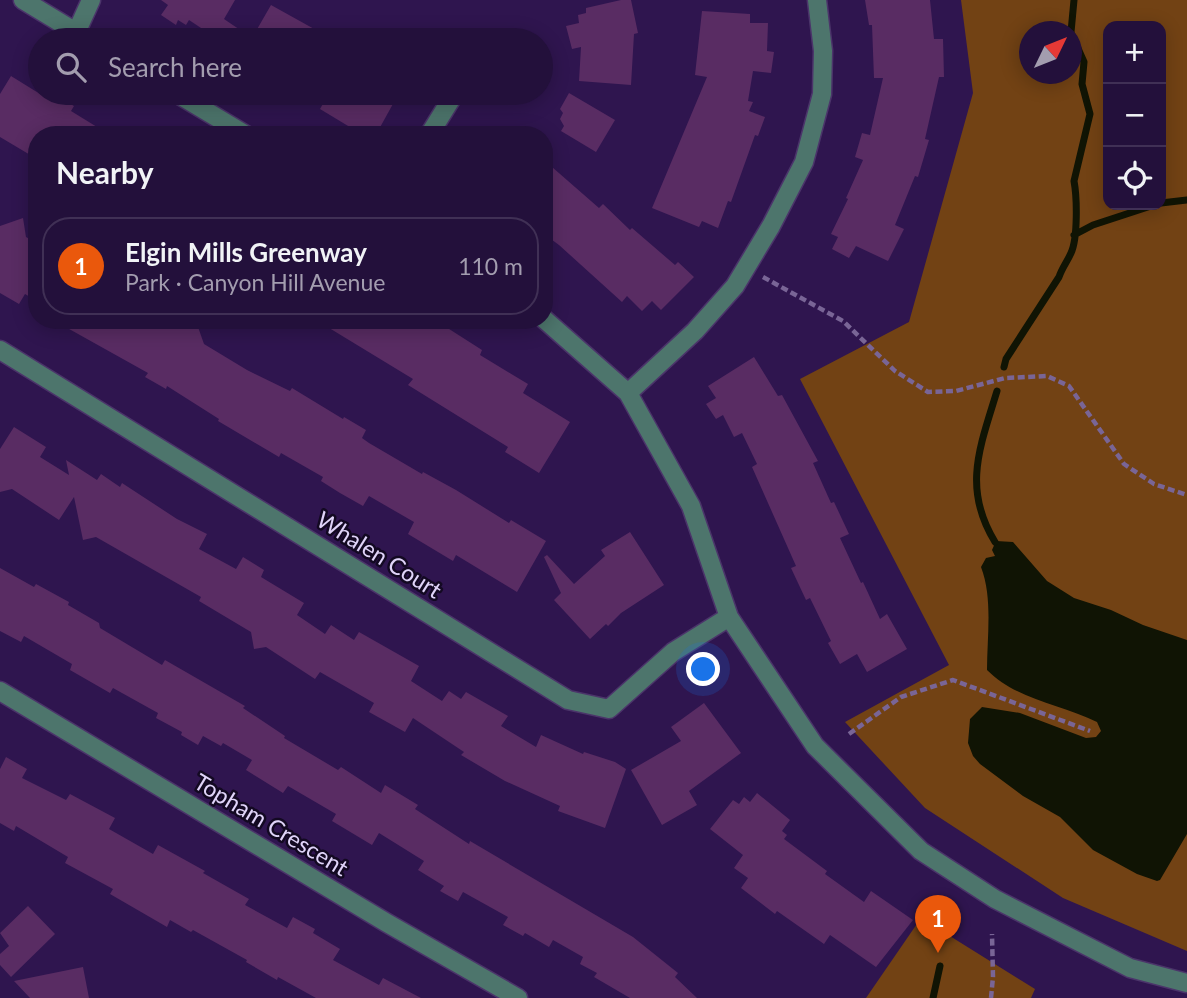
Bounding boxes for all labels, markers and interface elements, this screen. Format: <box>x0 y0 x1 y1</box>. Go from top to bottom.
north arrow <box>1019 21 1082 84</box>
map controls <box>1103 21 1166 210</box>
button: + <box>1103 21 1166 84</box>
search box <box>28 28 553 105</box>
icon: search <box>52 48 90 86</box>
text: Search here <box>108 51 242 83</box>
button: − <box>1103 84 1166 147</box>
button: locate <box>1103 147 1166 210</box>
text: Nearby <box>56 154 154 190</box>
text: Elgin Mills Greenway <box>125 236 367 268</box>
text: 1 <box>74 252 88 280</box>
text: 110 m <box>458 252 523 280</box>
text: Park · Canyon Hill Avenue <box>125 268 385 296</box>
street label: Whalen Court <box>312 505 448 604</box>
your location <box>686 652 720 686</box>
street label: Topham Crescent <box>189 767 354 882</box>
pin: 1 <box>915 895 961 953</box>

